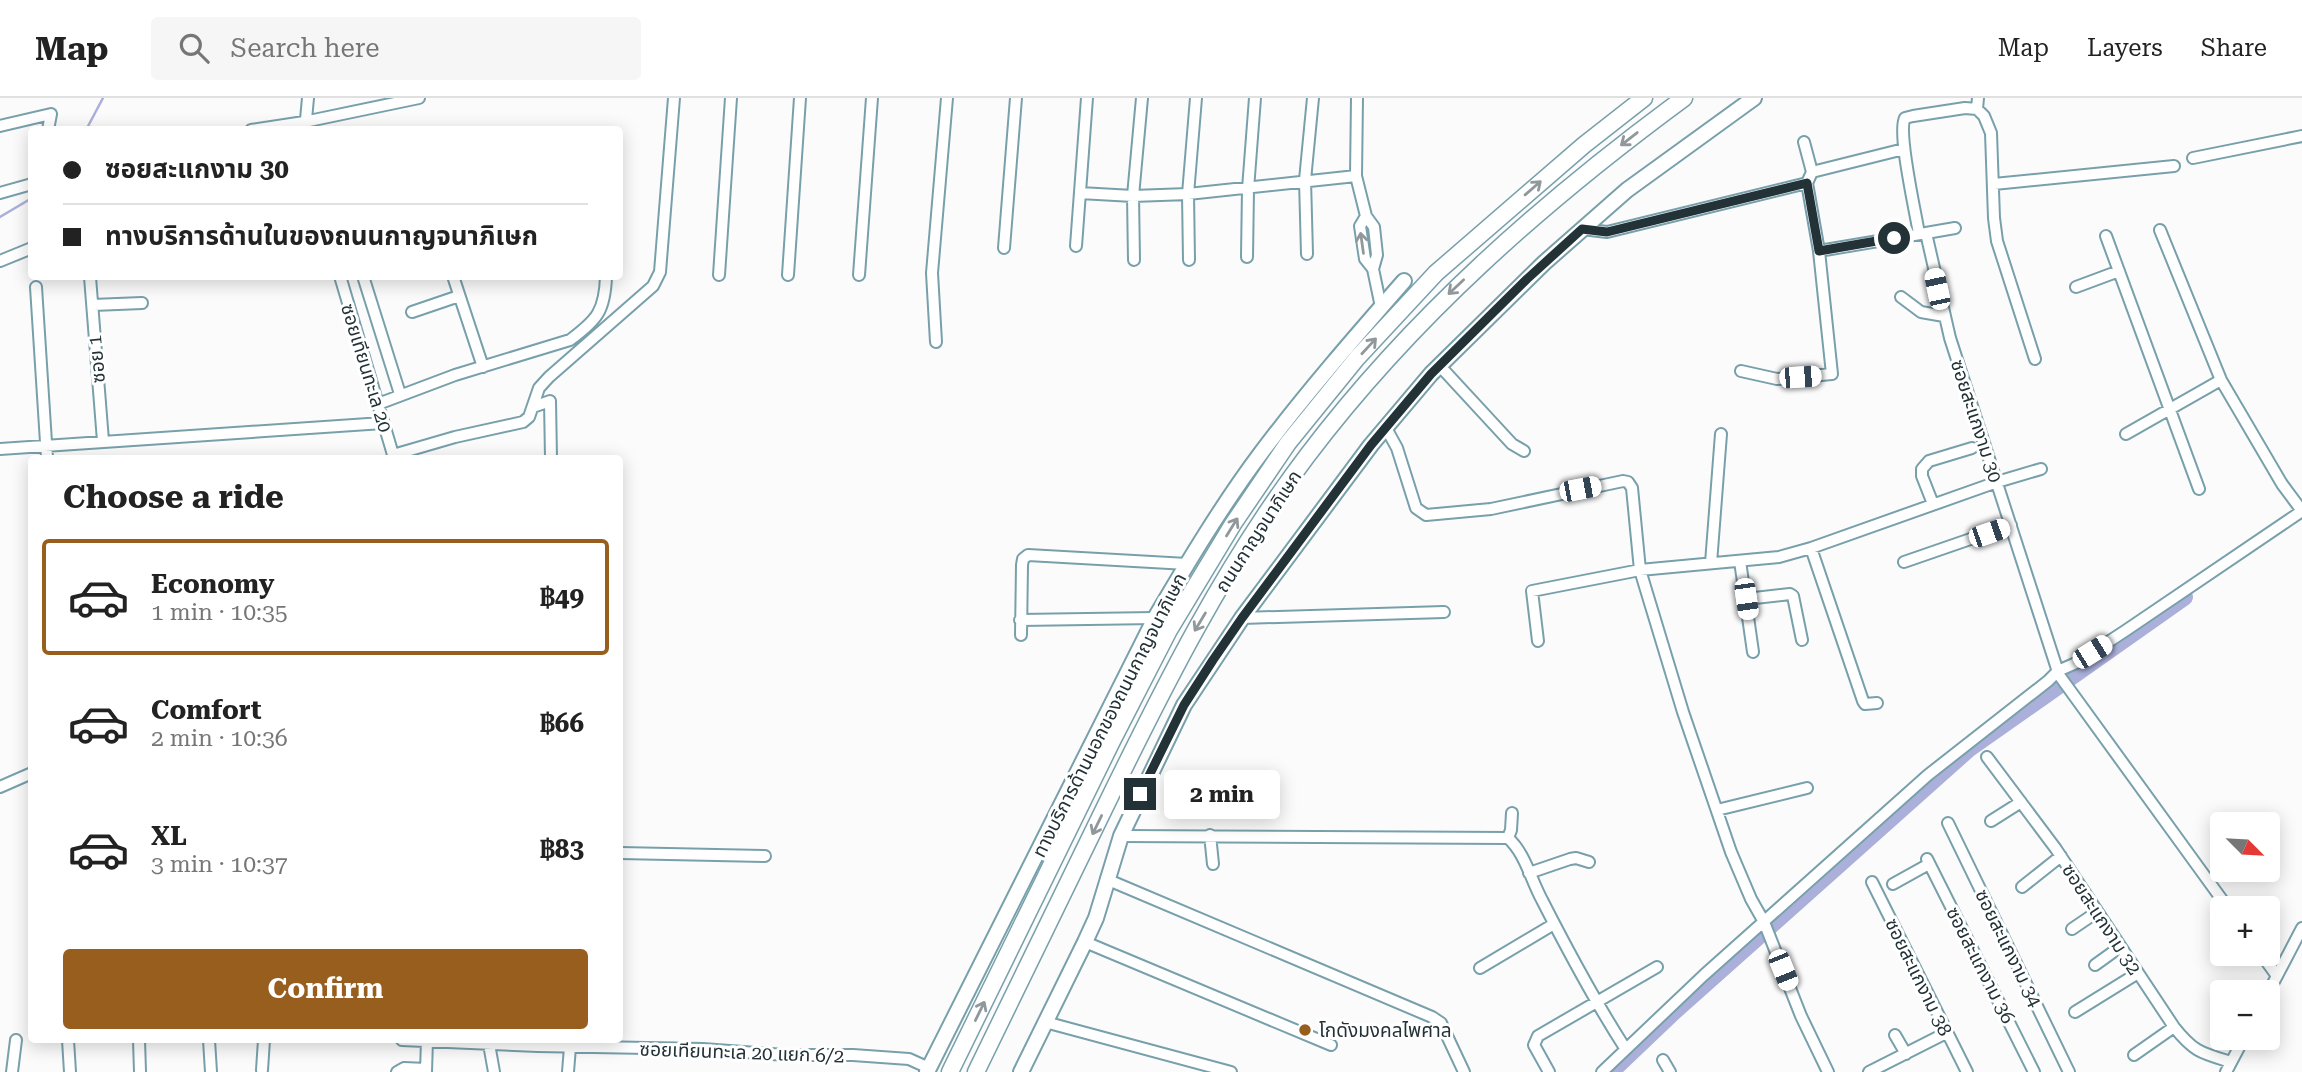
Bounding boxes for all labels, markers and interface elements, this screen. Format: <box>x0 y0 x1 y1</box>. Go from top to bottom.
search box <box>151 17 641 80</box>
text: Map <box>35 29 109 68</box>
icon: search <box>175 29 213 67</box>
text: Search here <box>231 33 380 63</box>
text: Map <box>1998 34 2049 62</box>
text: Layers <box>2087 34 2163 62</box>
text: Share <box>2201 34 2267 62</box>
one-way arrow <box>1620 131 1639 146</box>
text: ซอยสะแกงาม 30 <box>105 154 289 184</box>
one-way arrow <box>1524 180 1542 196</box>
text: ทางบริการด้านในของถนนกาญจนาภิเษก <box>105 221 538 251</box>
route start <box>1878 222 1910 254</box>
one-way arrow <box>1356 232 1369 255</box>
car <box>1923 266 1952 312</box>
one-way arrow <box>1448 278 1465 295</box>
street label: ซอยเทียนทะเล 20 <box>336 301 397 435</box>
street label: ซอย 1 <box>83 334 110 384</box>
one-way arrow <box>1361 337 1377 355</box>
street label: ซอยสะแกงาม 30 <box>1946 357 2007 486</box>
car <box>1779 365 1822 389</box>
street label: ถนนกาญจนาภิเษก <box>1210 466 1306 597</box>
car <box>1558 475 1603 503</box>
text: Choose a ride <box>63 478 284 516</box>
car <box>1966 516 2013 550</box>
one-way arrow <box>1225 517 1239 537</box>
icon: car <box>67 566 130 629</box>
text: Economy <box>151 569 274 599</box>
street label: ทางบริการด้านนอกของถนนกาญจนาภิเษก <box>1027 569 1191 861</box>
car <box>1733 577 1760 621</box>
text: ฿49 <box>540 582 584 612</box>
text: 1 min · 10:35 <box>151 599 288 626</box>
one-way arrow <box>1192 611 1206 631</box>
car <box>2069 632 2116 672</box>
icon: car <box>67 692 130 755</box>
text: Comfort <box>151 695 261 725</box>
text: ฿66 <box>540 708 584 738</box>
text: 2 min · 10:36 <box>151 725 288 752</box>
callout: 2 min <box>1164 770 1280 818</box>
route end <box>1124 778 1156 810</box>
text: 2 min <box>1190 781 1254 808</box>
north arrow <box>2210 812 2280 882</box>
map controls <box>2210 812 2280 1050</box>
one-way arrow <box>1089 814 1103 835</box>
icon: car <box>67 818 130 881</box>
text: XL <box>151 821 187 851</box>
text: ฿83 <box>540 834 584 864</box>
text: 3 min · 10:37 <box>151 851 288 878</box>
street label: ซอยสะแกงาม 32 <box>2057 859 2146 979</box>
street label: ซอยสะแกงาม 34 <box>1970 886 2047 1011</box>
button: + <box>2210 896 2280 966</box>
street label: ซอยสะแกงาม 36 <box>1941 903 2020 1027</box>
street label: ซอยสะแกงาม 38 <box>1880 915 1957 1040</box>
car <box>1766 947 1801 993</box>
button: Confirm <box>63 949 588 1029</box>
button: − <box>2210 980 2280 1050</box>
one-way arrow <box>974 1001 987 1022</box>
place label: โกดังมงคลไพศาล <box>1319 1019 1452 1042</box>
marker: โกดังมงคลไพศาล <box>1297 1022 1313 1038</box>
street label: ซอยเทียนทะเล 20 แยก 6/2 <box>639 1037 845 1068</box>

